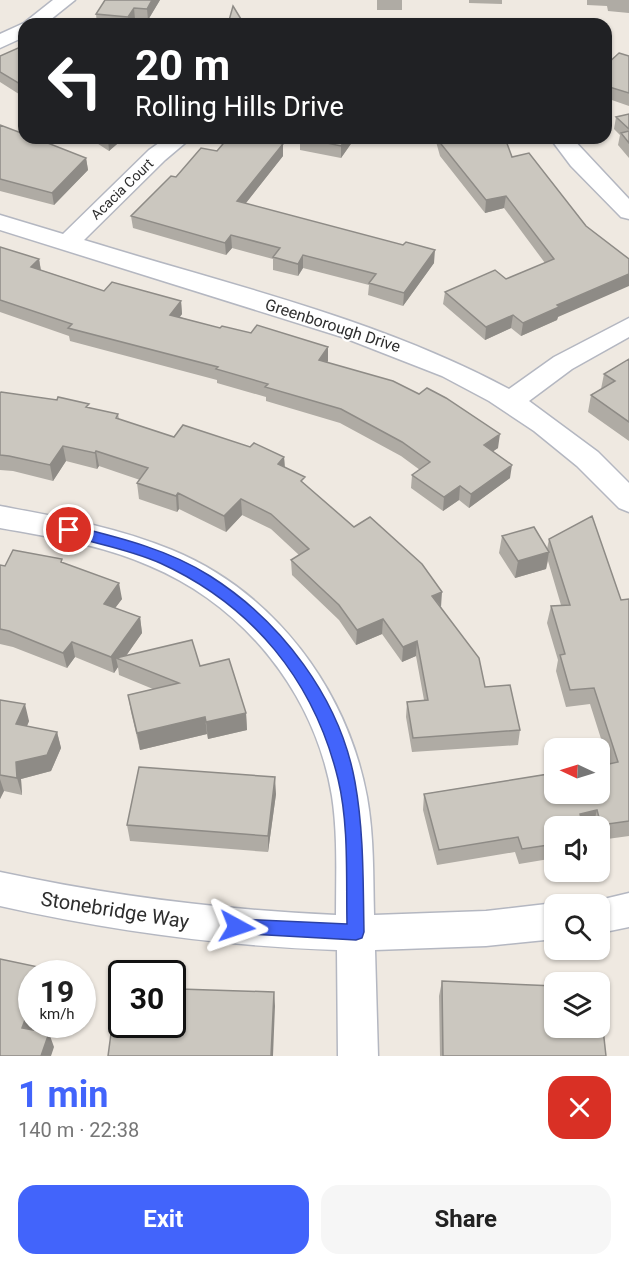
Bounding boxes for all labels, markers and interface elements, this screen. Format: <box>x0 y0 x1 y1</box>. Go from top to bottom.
text: 20 m <box>135 41 230 90</box>
icon: left <box>36 42 114 120</box>
text: Rolling Hills Drive <box>135 91 344 123</box>
street label: Acacia Court <box>88 155 157 223</box>
street label: Greenborough Drive <box>263 295 403 356</box>
pin <box>43 504 94 555</box>
icon: arrive <box>52 513 85 546</box>
north arrow <box>544 738 610 804</box>
map controls <box>544 738 610 1038</box>
button: sound <box>544 816 610 882</box>
street label: Stonebridge Way <box>39 886 191 934</box>
button: search <box>544 894 610 960</box>
position arrow <box>205 895 269 959</box>
speed limit sign: 30 <box>108 960 186 1038</box>
button: layers <box>544 972 610 1038</box>
text: 19 <box>40 974 74 1009</box>
text: km/h <box>39 1005 75 1023</box>
text: 1 min <box>18 1074 109 1116</box>
button: close <box>548 1076 611 1139</box>
text: 140 m · 22:38 <box>18 1118 139 1142</box>
button: Exit <box>18 1185 309 1254</box>
button: Share <box>321 1185 611 1254</box>

